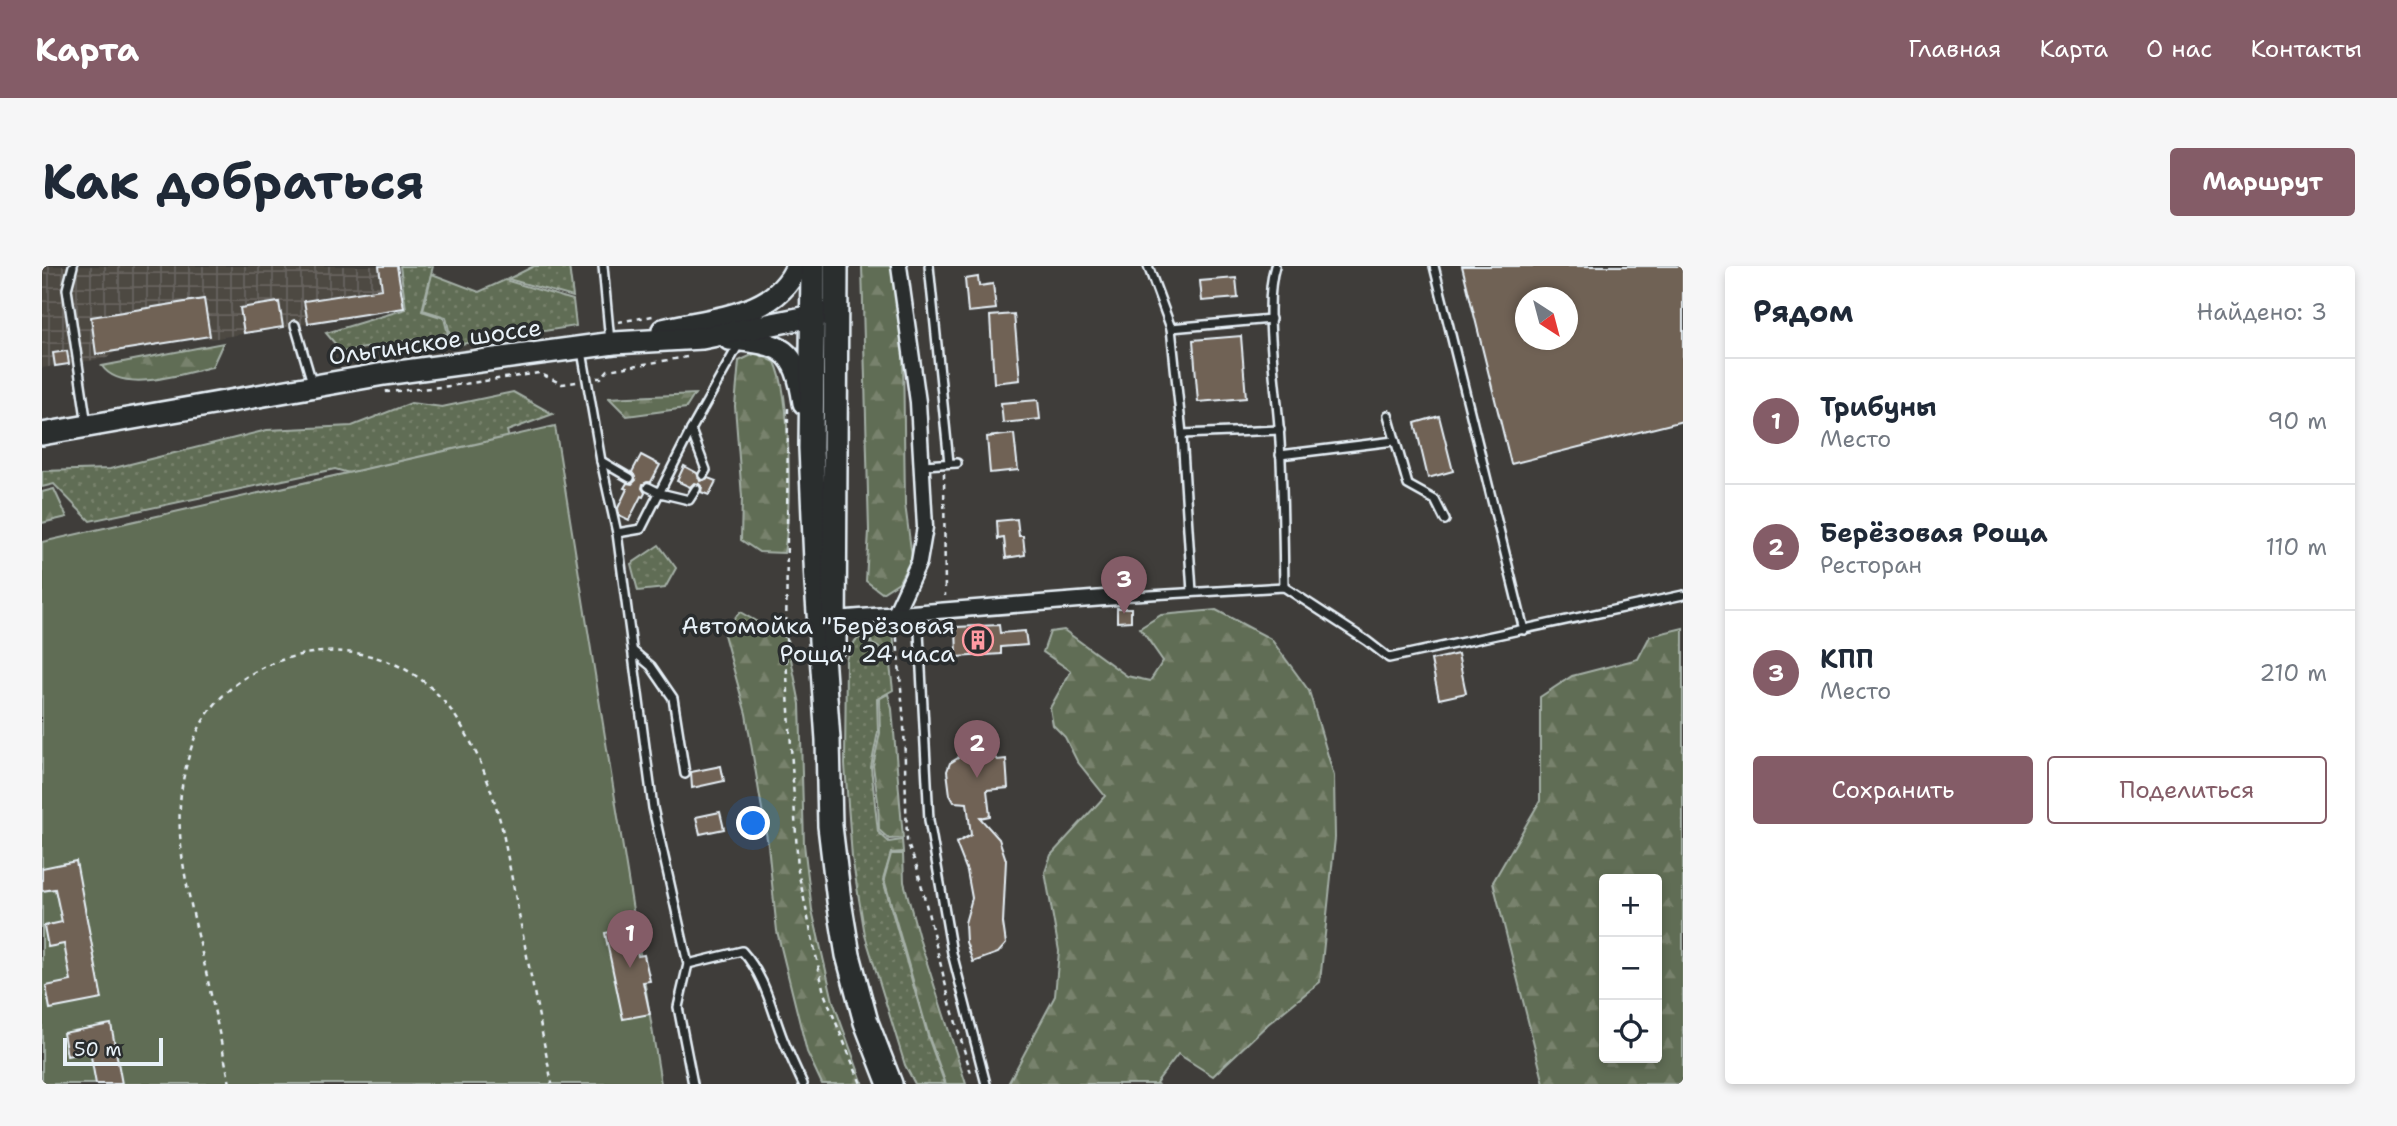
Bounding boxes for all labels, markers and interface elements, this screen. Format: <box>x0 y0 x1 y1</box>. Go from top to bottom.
text: Карта <box>35 27 139 72</box>
text: Главная <box>1908 33 2001 65</box>
text: Карта <box>2039 33 2108 65</box>
text: О нас <box>2146 33 2212 65</box>
text: Контакты <box>2250 33 2362 65</box>
button: Маршрут <box>2170 148 2355 216</box>
text: Как добраться <box>42 149 424 215</box>
north arrow <box>1515 287 1578 350</box>
text: Рядом <box>1753 291 1853 332</box>
text: Найдено: 3 <box>2197 297 2327 327</box>
street label: Ольгинское шоссе <box>327 311 543 373</box>
text: Трибуны <box>1820 389 1937 424</box>
text: 1 <box>1771 406 1781 436</box>
text: 90 m <box>2267 406 2327 436</box>
text: Место <box>1820 424 1891 454</box>
text: Берёзовая Роща <box>1820 515 2048 550</box>
text: 2 <box>1768 532 1784 562</box>
text: 110 m <box>2265 532 2327 562</box>
text: Ресторан <box>1820 550 1922 580</box>
pin: 3 <box>1101 556 1147 614</box>
place label: Автомойка "Берёзовая Роща" 24 часа <box>681 610 955 670</box>
building icon: Автомойка "Берёзовая Роща" 24 часа <box>961 623 995 657</box>
text: КПП <box>1820 641 1874 676</box>
text: 3 <box>1768 658 1784 688</box>
text: 210 m <box>2259 658 2327 688</box>
text: Место <box>1820 676 1891 706</box>
pin: 2 <box>954 720 1000 778</box>
button: Сохранить <box>1753 756 2033 824</box>
button: Поделиться <box>2047 756 2327 824</box>
your location <box>736 806 770 840</box>
map controls <box>1599 874 1662 1063</box>
button: + <box>1599 874 1662 937</box>
pin: 1 <box>607 910 653 968</box>
button: − <box>1599 937 1662 1000</box>
button: locate <box>1599 1000 1662 1063</box>
scale bar <box>63 1035 163 1067</box>
text: 50 m <box>74 1037 122 1062</box>

